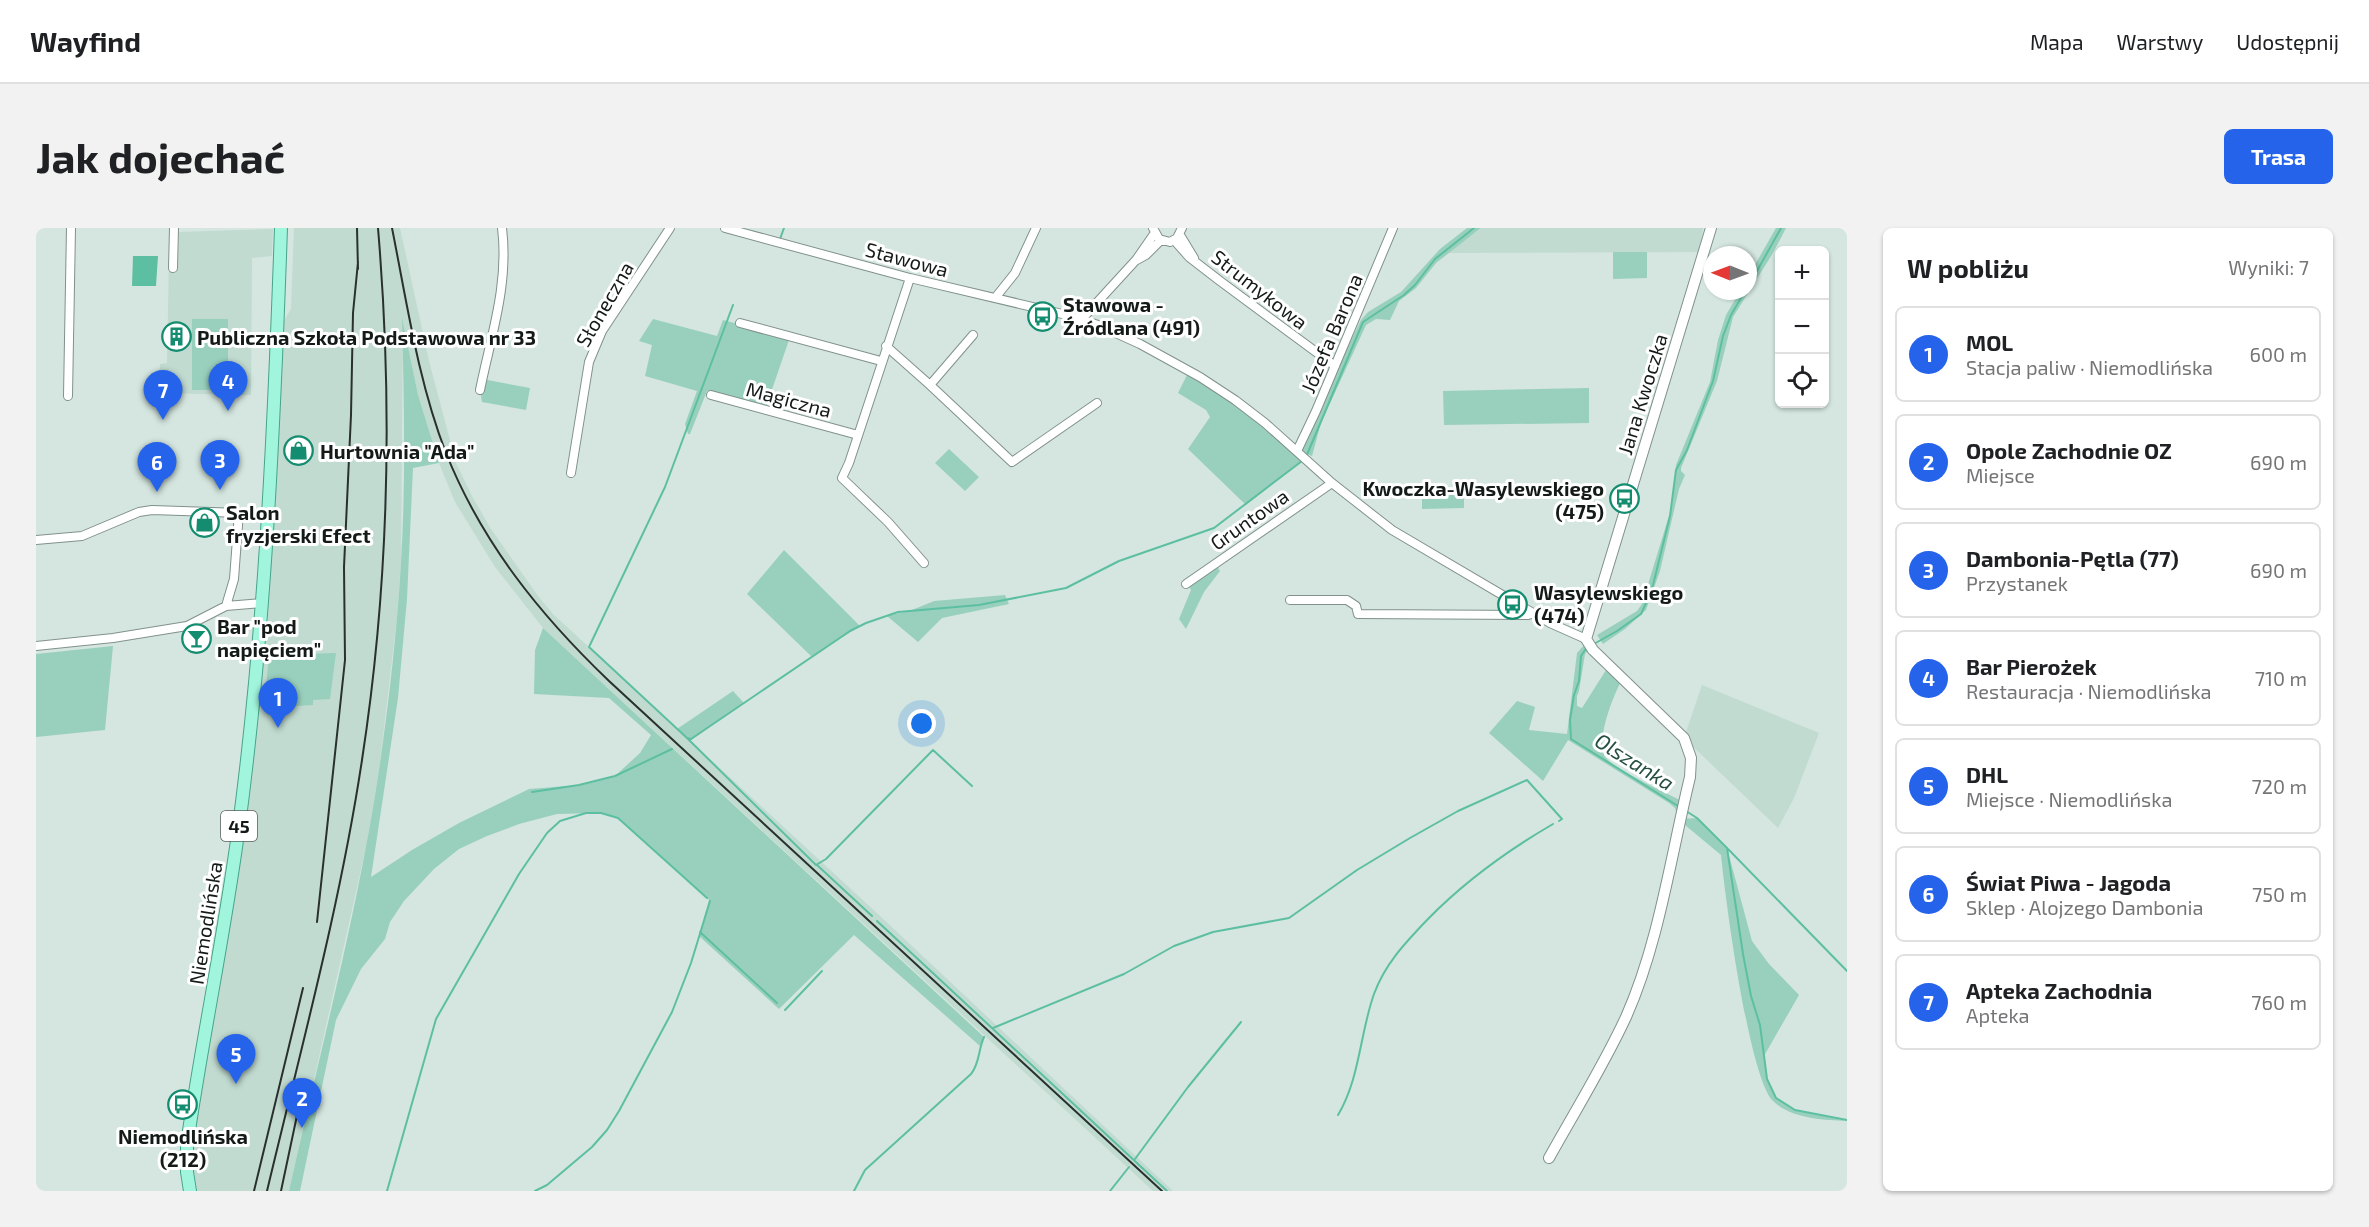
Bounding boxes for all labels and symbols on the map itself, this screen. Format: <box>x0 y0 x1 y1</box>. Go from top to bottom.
street label: Stawowa <box>863 236 951 282</box>
street label: Strumykowa <box>1207 244 1313 334</box>
north arrow <box>1703 246 1757 300</box>
street label: Słoneczna <box>570 257 638 351</box>
street label: Józefa Barona <box>1295 270 1367 396</box>
place label: Stawowa - Źródlana (491) <box>1063 292 1200 339</box>
bus stop icon: Stawowa - Źródlana (491) <box>1026 300 1058 332</box>
building icon: Publiczna Szkoła Podstawowa nr 33 <box>160 321 192 353</box>
place label: Publiczna Szkoła Podstawowa nr 33 <box>197 325 536 349</box>
street label: Jana Kwoczka <box>1612 331 1672 457</box>
pin: 4 <box>208 362 248 411</box>
pin: 7 <box>144 370 182 420</box>
street label: Magiczna <box>744 376 834 422</box>
shop icon: Hurtownia "Ada" <box>283 435 315 467</box>
place label: Hurtownia "Ada" <box>320 439 474 463</box>
pin: 3 <box>200 440 240 490</box>
pin: 6 <box>138 442 176 492</box>
place label: Kwoczka-Wasylewskiego (475) <box>1362 476 1604 523</box>
street label: Gruntowa <box>1205 483 1293 555</box>
bus stop icon: Kwoczka-Wasylewskiego (475) <box>1609 483 1641 515</box>
place label: Salon fryzjerski Efect <box>226 500 371 548</box>
shop icon: Salon fryzjerski Efect <box>189 507 221 539</box>
place label: Wasylewskiego (474) <box>1534 580 1683 627</box>
bus stop icon: Wasylewskiego (474) <box>1497 588 1529 620</box>
place label: Bar "pod napięciem" <box>217 614 321 661</box>
bar icon: Bar "pod napięciem" <box>180 622 212 654</box>
pin: 1 <box>258 678 298 728</box>
your location <box>907 709 936 738</box>
water label: Olszanka <box>1591 727 1679 795</box>
road number: 45 <box>221 811 257 841</box>
street label: Niemodlińska <box>183 860 227 986</box>
pin: 5 <box>216 1034 256 1084</box>
pin: 2 <box>282 1078 322 1128</box>
bus stop icon: Niemodlińska (212) <box>167 1089 199 1121</box>
place label: Niemodlińska (212) <box>118 1124 248 1171</box>

